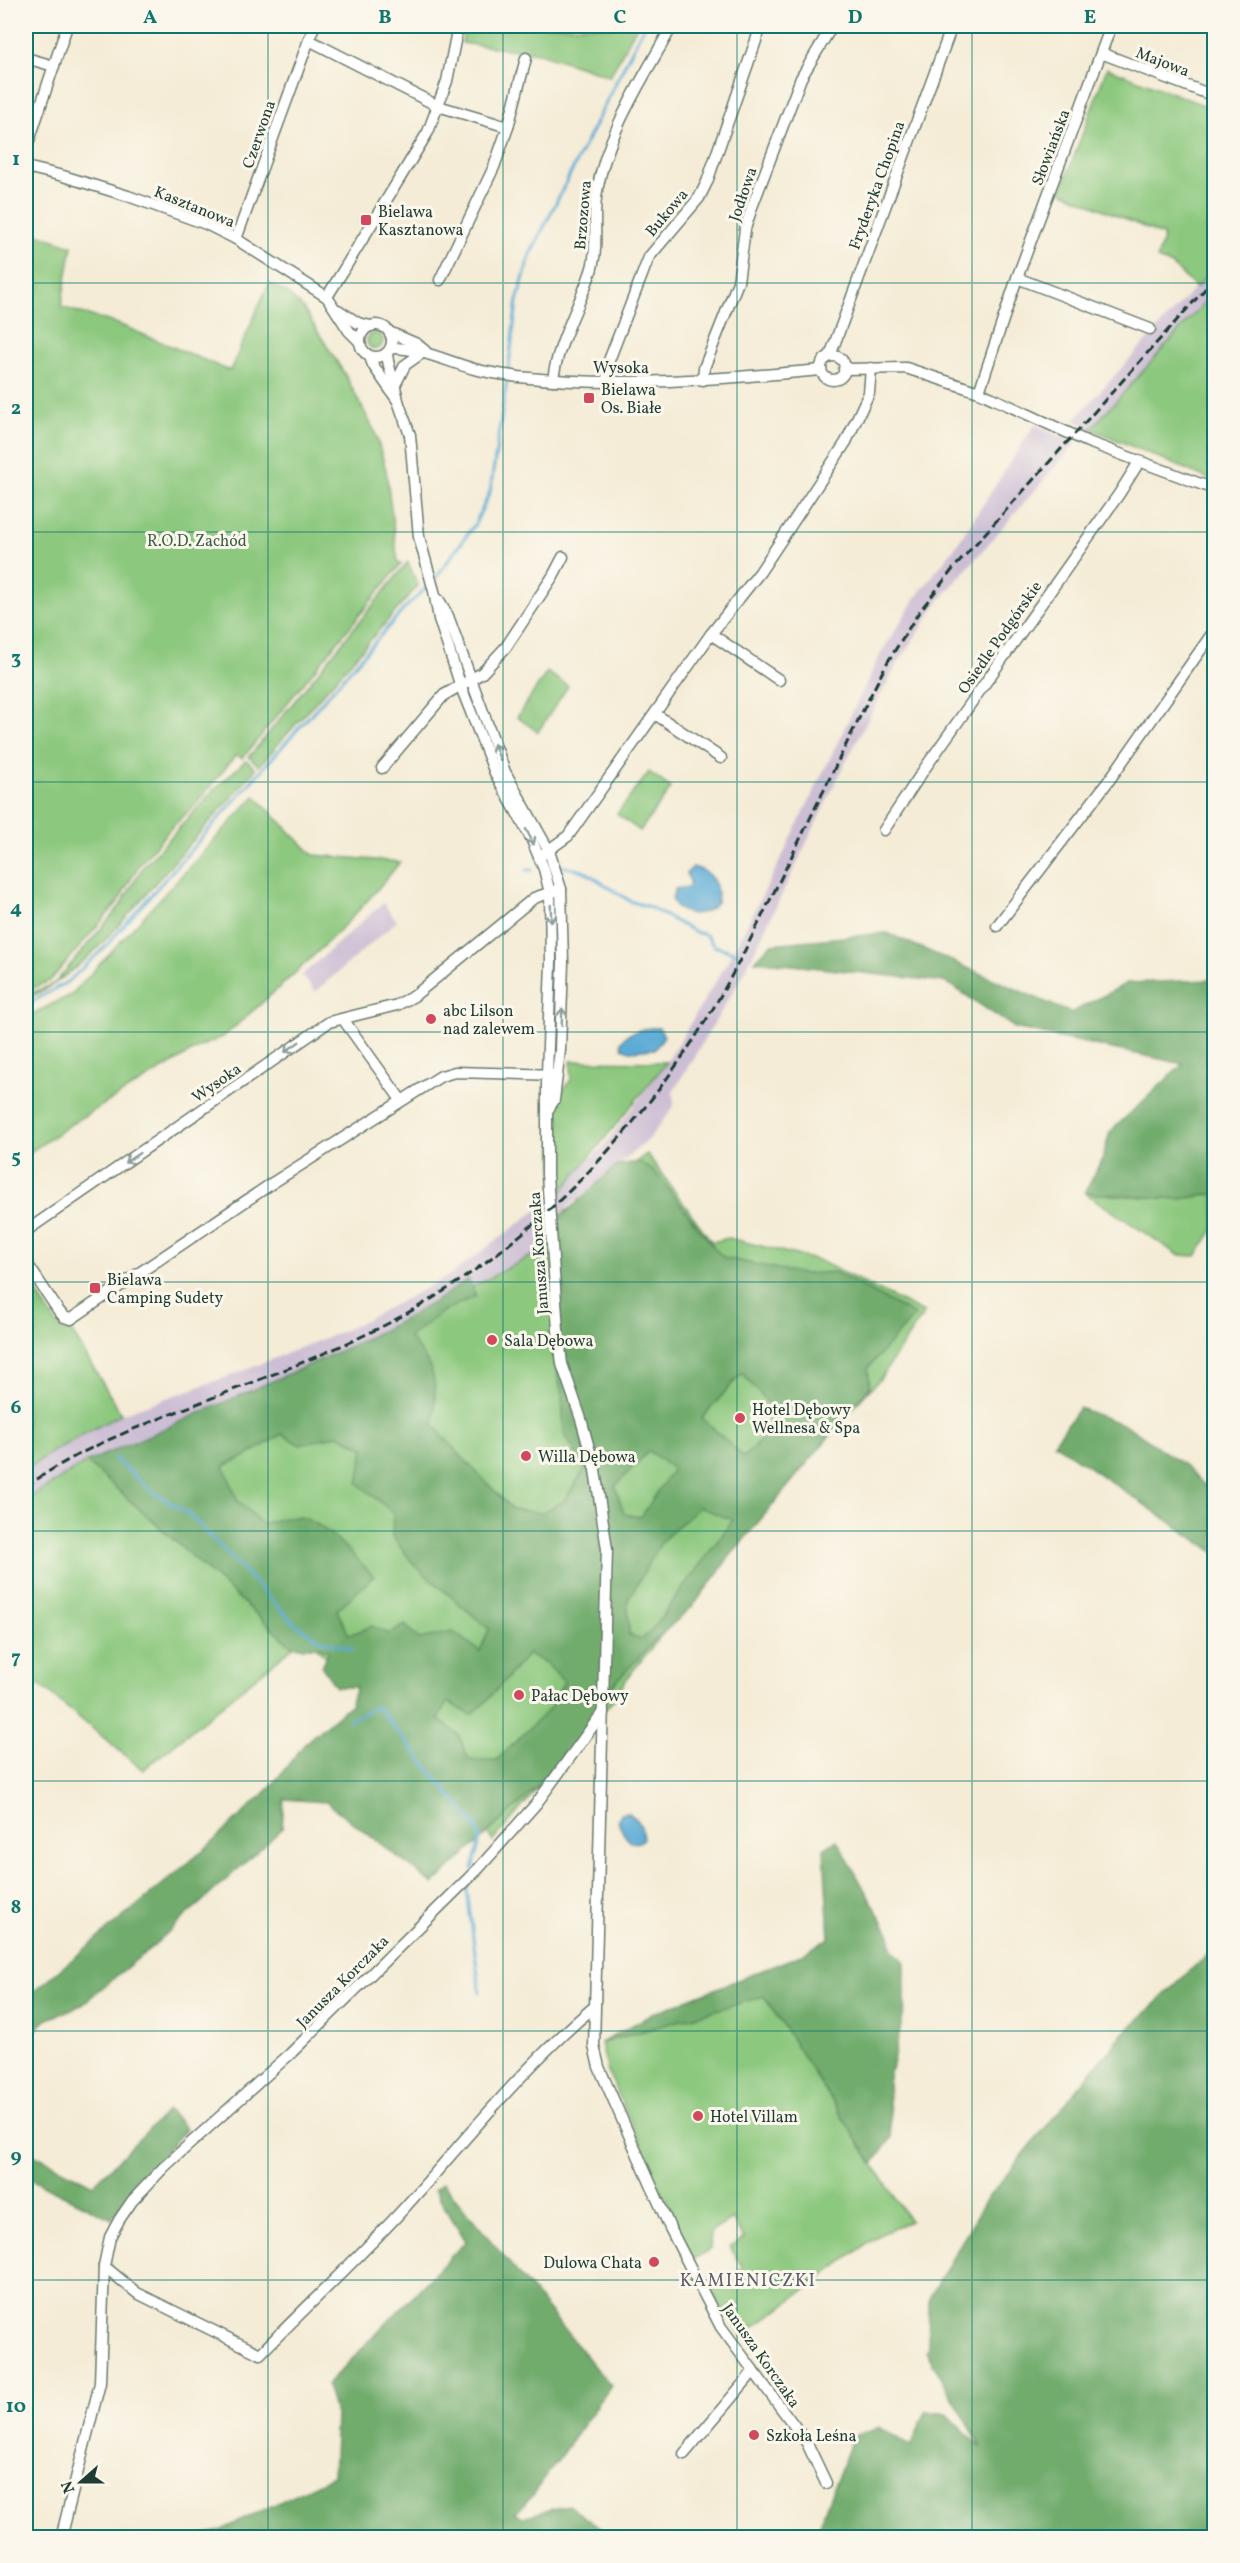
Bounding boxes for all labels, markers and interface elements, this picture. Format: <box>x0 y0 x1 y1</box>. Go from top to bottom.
text: A <box>143 4 157 32</box>
text: B <box>378 4 392 32</box>
text: C <box>614 4 627 32</box>
text: D <box>848 4 862 32</box>
text: E <box>1084 4 1096 32</box>
street label: Majowa <box>1132 43 1192 83</box>
street label: Czerwona <box>238 97 282 172</box>
street label: Słowiańska <box>1027 106 1077 189</box>
street label: Fryderyka Chopina <box>844 118 911 253</box>
text: 1 <box>12 146 20 174</box>
street label: Jodłowa <box>724 164 763 225</box>
street label: Brzozowa <box>570 179 598 251</box>
street label: Kasztanowa <box>150 182 238 234</box>
street label: Bukowa <box>641 185 694 242</box>
place label: Bielawa Kasztanowa <box>378 202 464 242</box>
marker: Bielawa Kasztanowa <box>359 213 373 227</box>
street label: Wysoka <box>593 358 649 380</box>
place label: Bielawa Os. Białe <box>601 380 662 420</box>
marker: Bielawa Os. Białe <box>582 391 596 405</box>
text: 2 <box>11 395 21 423</box>
park label: R.O.D. Zachód <box>147 531 247 553</box>
street label: Osiedle Podgórskie <box>953 577 1048 699</box>
text: 3 <box>11 645 21 673</box>
one-way arrow <box>491 744 502 762</box>
one-way arrow <box>525 828 537 846</box>
text: 4 <box>10 895 22 923</box>
one-way arrow <box>545 903 557 923</box>
place label: abc Lilson nad zalewem <box>443 1001 535 1041</box>
one-way arrow <box>556 1007 567 1027</box>
marker: abc Lilson nad zalewem <box>424 1012 438 1026</box>
one-way arrow <box>285 1041 301 1053</box>
street label: Wysoka <box>188 1059 246 1109</box>
text: 5 <box>11 1144 21 1172</box>
one-way arrow <box>124 1153 141 1165</box>
street label: Janusza Korczaka <box>525 1191 555 1315</box>
place label: Bielawa Camping Sudety <box>107 1270 224 1310</box>
marker: Bielawa Camping Sudety <box>88 1281 102 1295</box>
place label: Sala Dębowa <box>504 1331 594 1353</box>
marker: Sala Dębowa <box>485 1333 499 1347</box>
text: 6 <box>11 1394 22 1422</box>
place label: Hotel Dębowy Wellnesa & Spa <box>752 1400 860 1440</box>
marker: Hotel Dębowy Wellnesa & Spa <box>733 1411 747 1425</box>
place label: Willa Dębowa <box>538 1447 636 1469</box>
marker: Willa Dębowa <box>519 1449 533 1463</box>
text: 7 <box>11 1644 21 1672</box>
place label: Pałac Dębowy <box>531 1686 629 1708</box>
marker: Pałac Dębowy <box>512 1688 526 1702</box>
text: 8 <box>11 1894 21 1922</box>
street label: Janusza Korczaka <box>292 1931 395 2034</box>
place label: Hotel Villam <box>710 2107 798 2129</box>
marker: Hotel Villam <box>691 2109 705 2123</box>
text: 9 <box>10 2143 22 2171</box>
place label: Dulowa Chata <box>543 2253 642 2275</box>
marker: Dulowa Chata <box>647 2255 661 2269</box>
district label: KAMIENICZKI <box>680 2269 816 2294</box>
street label: Janusza Korczaka <box>716 2299 805 2413</box>
text: 10 <box>6 2393 26 2421</box>
place label: Szkoła Leśna <box>766 2426 857 2448</box>
marker: Szkoła Leśna <box>747 2428 761 2442</box>
north arrow <box>51 2452 111 2512</box>
text: N <box>56 2477 81 2496</box>

